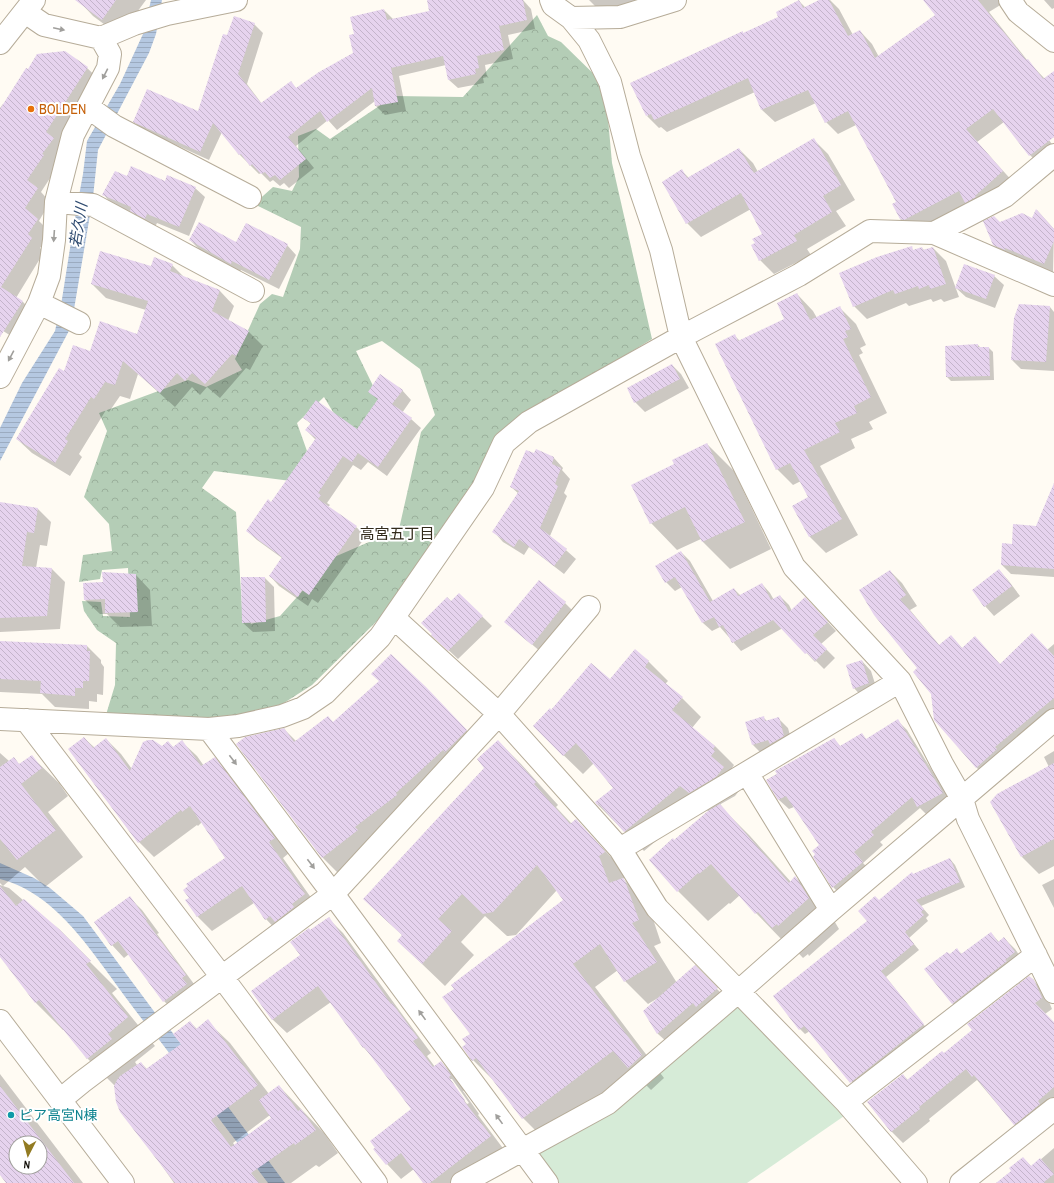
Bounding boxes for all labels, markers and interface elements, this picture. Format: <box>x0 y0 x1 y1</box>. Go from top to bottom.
one-way arrow <box>53 26 65 32</box>
one-way arrow <box>102 68 108 79</box>
place label: BOLDEN <box>39 100 86 118</box>
marker: BOLDEN <box>26 104 36 114</box>
water label: 若久川 <box>64 199 92 249</box>
one-way arrow <box>51 230 58 242</box>
one-way arrow <box>7 351 14 362</box>
district label: 高宮五丁目 <box>359 523 435 544</box>
one-way arrow <box>228 755 236 765</box>
one-way arrow <box>306 858 315 869</box>
one-way arrow <box>418 1009 426 1020</box>
place label: ピア高宮N棟 <box>19 1106 97 1124</box>
marker: ピア高宮N棟 <box>6 1110 16 1120</box>
one-way arrow <box>496 1114 504 1124</box>
north arrow <box>8 1135 48 1175</box>
text: N <box>23 1158 31 1172</box>

